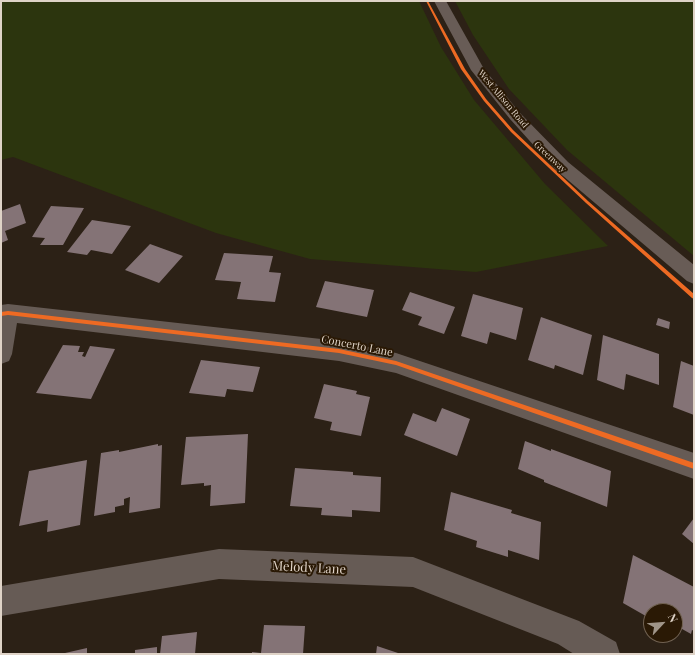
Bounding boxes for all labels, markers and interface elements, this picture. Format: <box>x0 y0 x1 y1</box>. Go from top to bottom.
street label: West Allison Road <box>476 68 530 130</box>
street label: Greenway <box>532 139 568 175</box>
street label: Concerto Lane <box>320 333 394 359</box>
street label: Melody Lane <box>272 558 346 578</box>
north arrow <box>643 603 683 643</box>
text: N <box>665 611 682 625</box>

